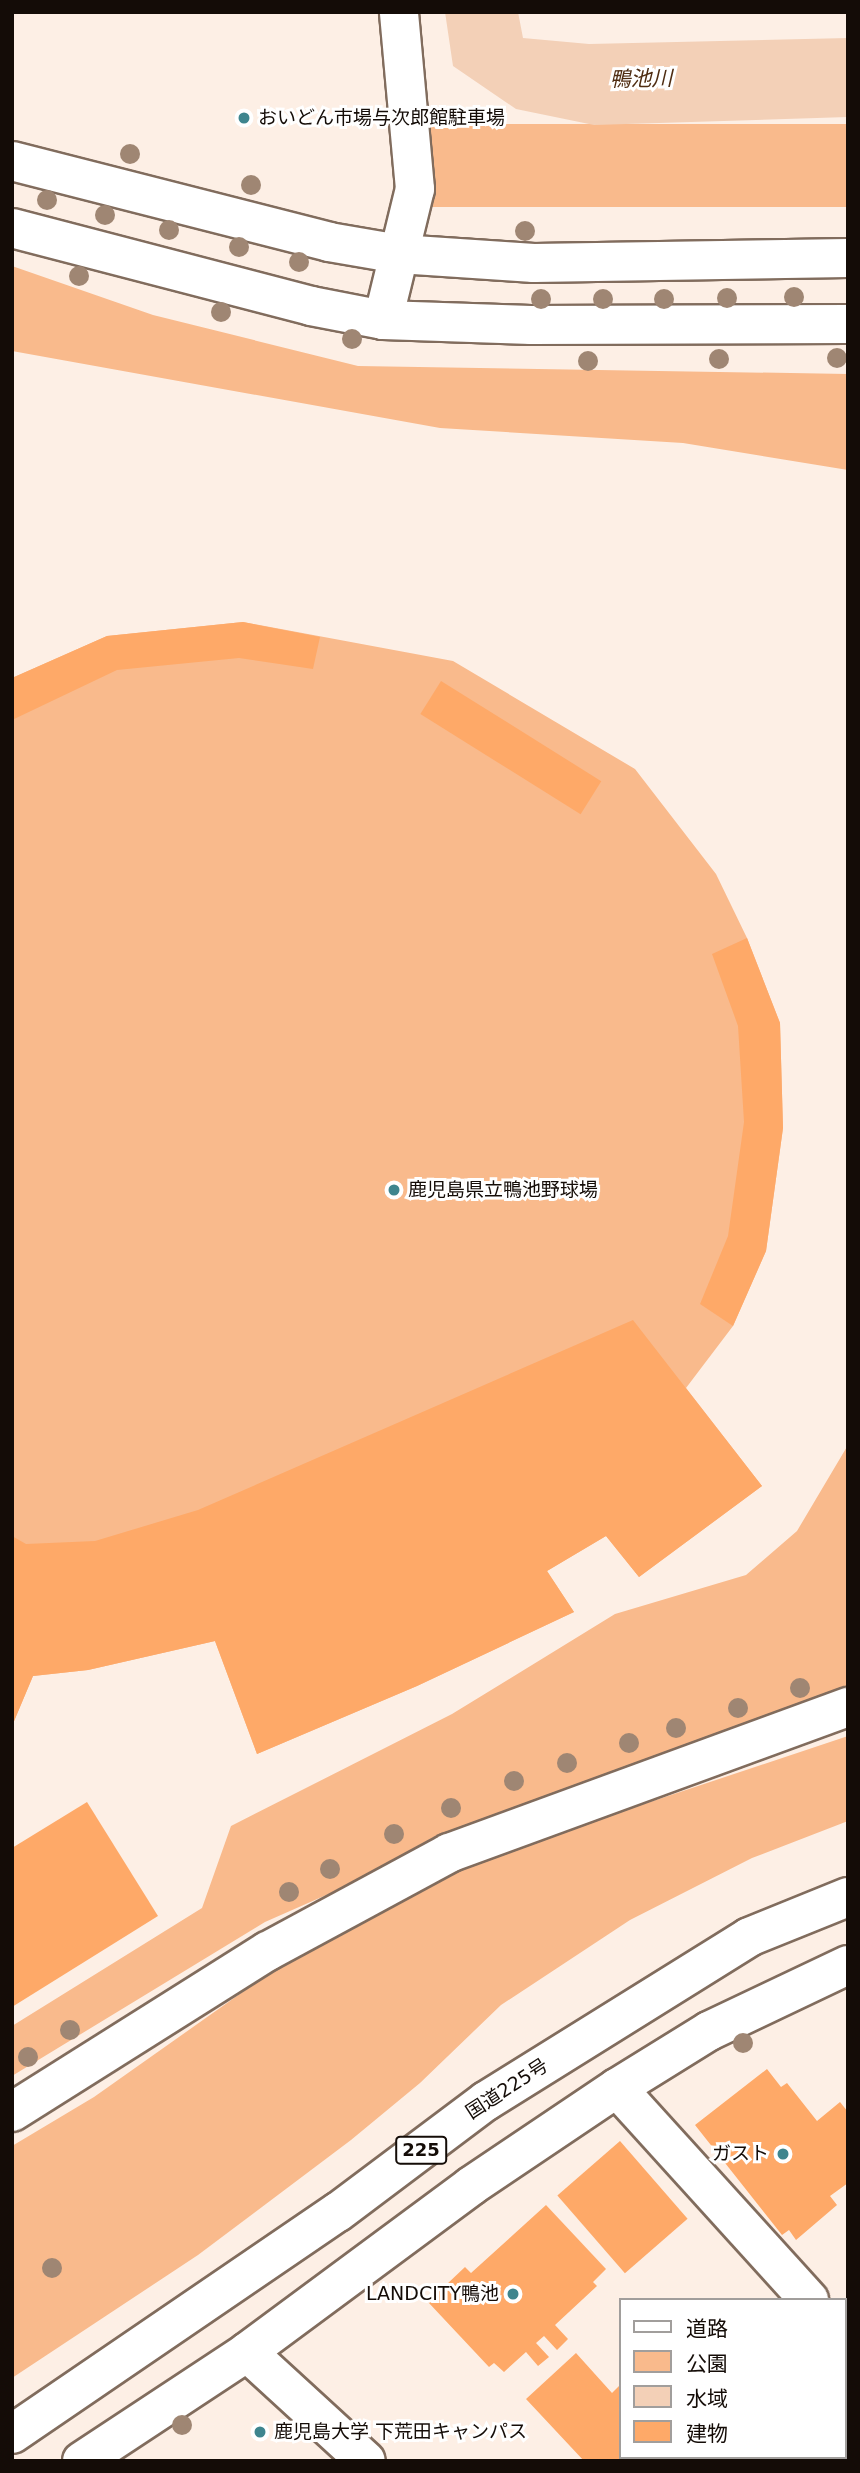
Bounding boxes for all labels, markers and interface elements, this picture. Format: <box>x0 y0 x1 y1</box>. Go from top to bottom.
water label: 鴨池川 <box>609 66 673 92</box>
place label: おいどん市場与次郎館駐車場 <box>258 107 505 129</box>
marker: おいどん市場与次郎館駐車場 <box>236 110 252 126</box>
place label: 鹿児島県立鴨池野球場 <box>408 1179 598 1201</box>
marker: 鹿児島県立鴨池野球場 <box>386 1182 402 1198</box>
street label: 国道225号 <box>462 2054 552 2124</box>
road number: 225 <box>395 2136 447 2164</box>
place label: ガスト <box>712 2143 769 2165</box>
marker: ガスト <box>775 2146 791 2162</box>
place label: LANDCITY鴨池 <box>366 2283 499 2305</box>
marker: LANDCITY鴨池 <box>505 2286 521 2302</box>
legend <box>618 2298 846 2459</box>
text: 道路 <box>686 2317 728 2341</box>
text: 公園 <box>686 2352 728 2376</box>
text: 水域 <box>686 2387 728 2411</box>
place label: 鹿児島大学 下荒田キャンパス <box>274 2421 527 2443</box>
text: 建物 <box>686 2422 728 2446</box>
marker: 鹿児島大学 下荒田キャンパス <box>252 2424 268 2440</box>

